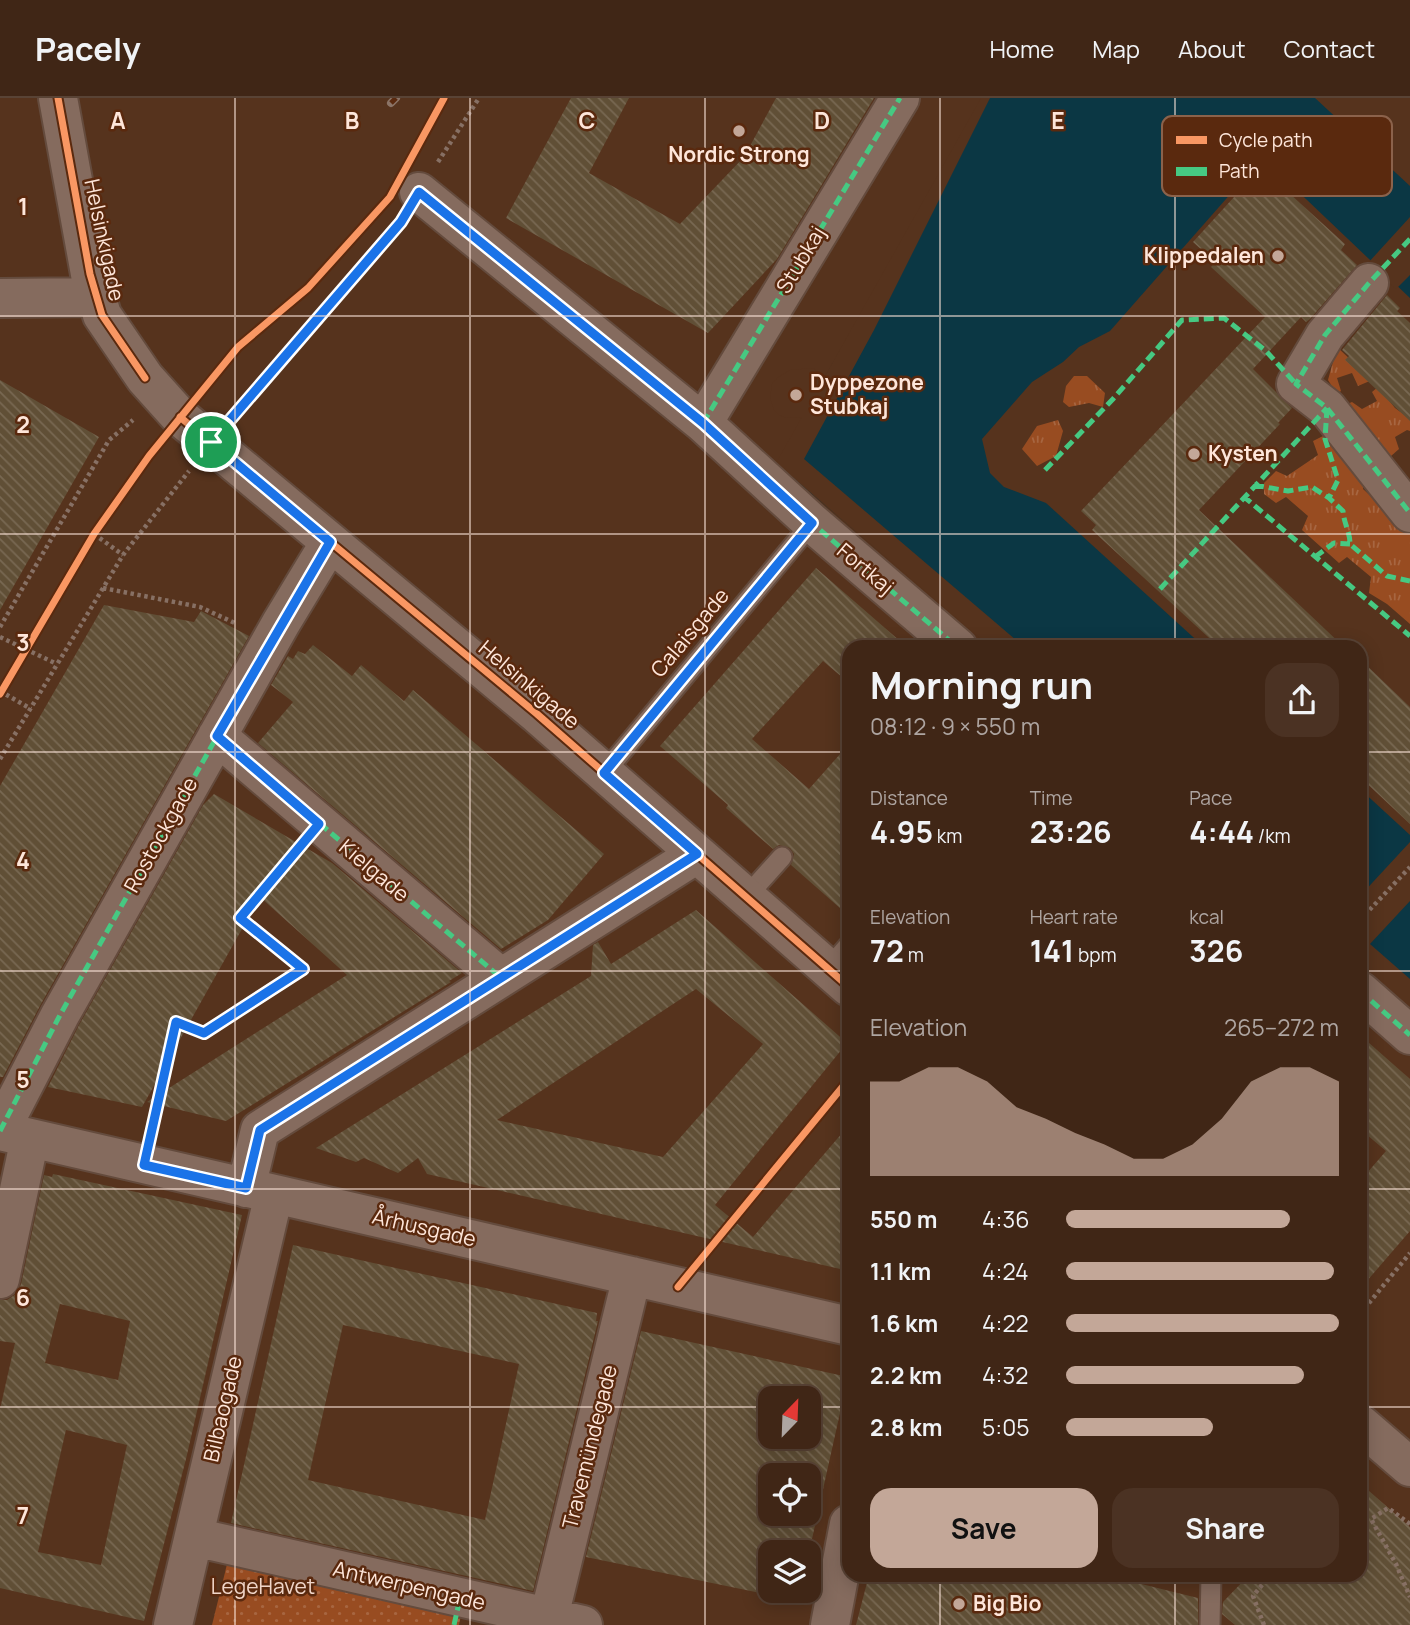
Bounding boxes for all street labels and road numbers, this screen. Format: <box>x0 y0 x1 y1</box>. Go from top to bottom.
street label: Helsinkigade <box>78 176 132 303</box>
street label: Stubkaj <box>769 221 831 298</box>
street label: Fortkaj <box>831 536 900 600</box>
street label: Calaisgade <box>644 582 735 683</box>
street label: Helsinkigade <box>473 634 586 735</box>
street label: Rostockgade <box>117 772 203 897</box>
street label: Kielgade <box>334 833 416 908</box>
street label: Århusgade <box>370 1201 479 1253</box>
street label: Bilbaogade <box>196 1353 248 1465</box>
street label: Travemündegade <box>555 1362 623 1532</box>
street label: Antwerpengade <box>330 1554 488 1616</box>

